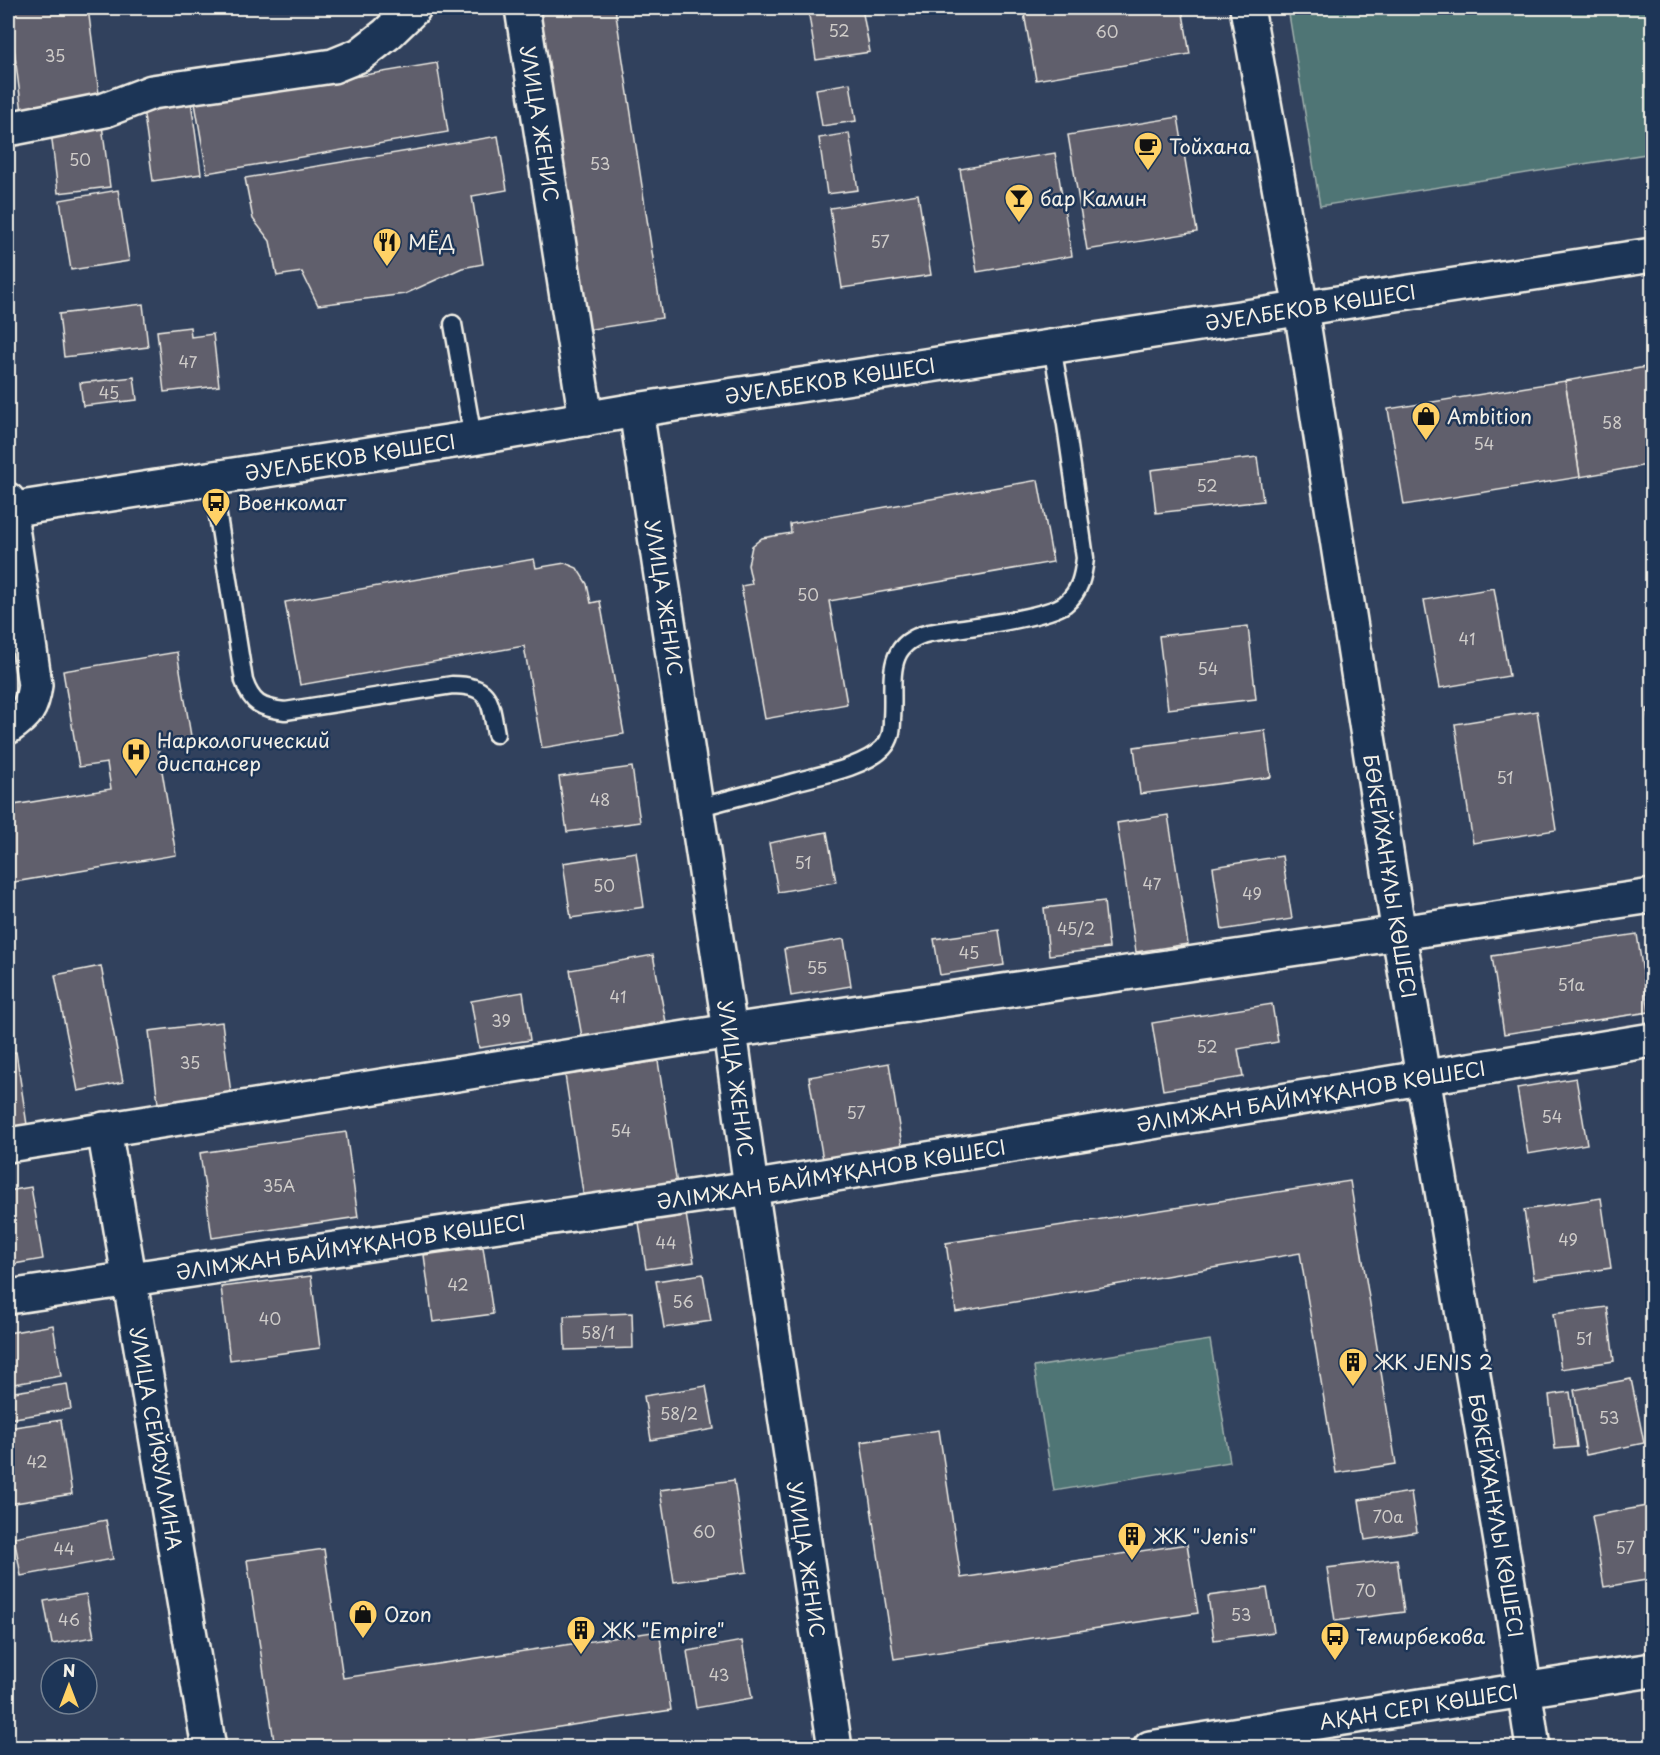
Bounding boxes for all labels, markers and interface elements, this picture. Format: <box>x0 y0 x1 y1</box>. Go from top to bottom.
house number: 52 <box>828 18 850 42</box>
house number: 60 <box>1096 19 1118 43</box>
house number: 35 <box>45 43 65 67</box>
street label: УЛИЦА ЖЕНИС <box>513 43 567 204</box>
cafe icon: Тойхана <box>1132 130 1164 172</box>
place label: Тойхана <box>1169 131 1251 161</box>
house number: 50 <box>69 147 91 171</box>
house number: 53 <box>590 151 610 175</box>
bar icon: бар Камин <box>1003 182 1035 224</box>
place label: бар Камин <box>1040 183 1147 213</box>
restaurant icon: МЁД <box>371 226 403 268</box>
place label: МЁД <box>408 227 455 257</box>
house number: 57 <box>870 229 890 253</box>
street label: ӘУЕЛБЕКОВ КӨШЕСІ <box>1203 276 1418 338</box>
house number: 47 <box>179 349 198 373</box>
street label: ӘУЕЛБЕКОВ КӨШЕСІ <box>722 350 937 411</box>
house number: 45 <box>99 380 119 404</box>
shop icon: Ambition <box>1410 400 1442 442</box>
place label: Ambition <box>1447 401 1532 431</box>
house number: 58 <box>1602 410 1622 434</box>
street label: ӘУЕЛБЕКОВ КӨШЕСІ <box>243 426 457 488</box>
house number: 54 <box>1474 431 1494 455</box>
house number: 52 <box>1196 473 1218 497</box>
bus stop icon: Военкомат <box>200 486 232 528</box>
place label: Военкомат <box>237 487 347 517</box>
street label: УЛИЦА ЖЕНИС <box>638 518 691 678</box>
house number: 50 <box>797 582 819 606</box>
house number: 41 <box>1459 626 1475 650</box>
house number: 54 <box>1198 656 1218 680</box>
place label: Наркологический диспансер <box>157 725 330 778</box>
hospital icon: Наркологический диспансер <box>120 736 152 778</box>
street label: БӨКЕЙХАНҰЛЫ КӨШЕСІ <box>1356 752 1425 1000</box>
house number: 51 <box>1496 765 1514 789</box>
house number: 48 <box>590 787 610 811</box>
house number: 51 <box>794 850 812 874</box>
house number: 47 <box>1143 871 1162 895</box>
house number: 50 <box>593 873 615 897</box>
house number: 49 <box>1242 881 1262 905</box>
house number: 45/2 <box>1057 916 1095 940</box>
house number: 45 <box>959 940 979 964</box>
house number: 55 <box>807 955 827 979</box>
house number: 51а <box>1557 972 1585 996</box>
house number: 41 <box>610 984 626 1008</box>
street label: УЛИЦА ЖЕНИС <box>711 998 762 1159</box>
house number: 39 <box>491 1008 511 1032</box>
house number: 52 <box>1196 1034 1218 1058</box>
house number: 35 <box>180 1050 200 1074</box>
street label: ӘЛІМЖАН БАЙМҰҚАНОВ КӨШЕСІ <box>1134 1053 1487 1140</box>
house number: 57 <box>846 1100 866 1124</box>
house number: 54 <box>1542 1104 1562 1128</box>
house number: 54 <box>611 1118 631 1142</box>
street label: ӘЛІМЖАН БАЙМҰҚАНОВ КӨШЕСІ <box>654 1131 1008 1217</box>
house number: 35А <box>263 1173 295 1197</box>
street label: ӘЛІМЖАН БАЙМҰҚАНОВ КӨШЕСІ <box>173 1206 527 1287</box>
house number: 49 <box>1558 1227 1578 1251</box>
house number: 44 <box>655 1230 677 1254</box>
house number: 42 <box>447 1272 469 1296</box>
house number: 56 <box>672 1289 694 1313</box>
house number: 40 <box>259 1306 281 1330</box>
house number: 58/1 <box>581 1320 615 1344</box>
street label: УЛИЦА СЕЙФУЛЛИНА <box>123 1325 190 1553</box>
house number: 51 <box>1575 1326 1593 1350</box>
building icon: ЖК JENIS 2 <box>1337 1346 1369 1388</box>
place label: ЖК JENIS 2 <box>1373 1347 1493 1377</box>
street label: БӨКЕЙХАНҰЛЫ КӨШЕСІ <box>1461 1391 1531 1639</box>
house number: 58/2 <box>660 1401 698 1425</box>
house number: 53 <box>1599 1405 1619 1429</box>
house number: 42 <box>26 1449 48 1473</box>
street label: УЛИЦА ЖЕНИС <box>780 1479 833 1640</box>
house number: 70а <box>1373 1504 1403 1528</box>
house number: 60 <box>693 1519 715 1543</box>
building icon: ЖК "Jenis" <box>1116 1520 1148 1562</box>
place label: ЖК "Jenis" <box>1152 1521 1257 1551</box>
house number: 57 <box>1615 1535 1635 1559</box>
house number: 44 <box>53 1536 75 1560</box>
house number: 70 <box>1356 1578 1376 1602</box>
shop icon: Ozon <box>347 1598 379 1640</box>
place label: Ozon <box>384 1599 432 1629</box>
house number: 53 <box>1231 1602 1251 1626</box>
house number: 46 <box>58 1607 80 1631</box>
building icon: ЖК "Empire" <box>565 1614 597 1656</box>
place label: ЖК "Empire" <box>601 1615 725 1645</box>
bus stop icon: Темирбекова <box>1319 1620 1351 1662</box>
place label: Темирбекова <box>1356 1621 1486 1651</box>
north arrow <box>39 1656 99 1716</box>
text: N <box>63 1658 75 1682</box>
house number: 43 <box>709 1662 729 1686</box>
street label: АҚАН СЕРІ КӨШЕСІ <box>1317 1676 1520 1736</box>

